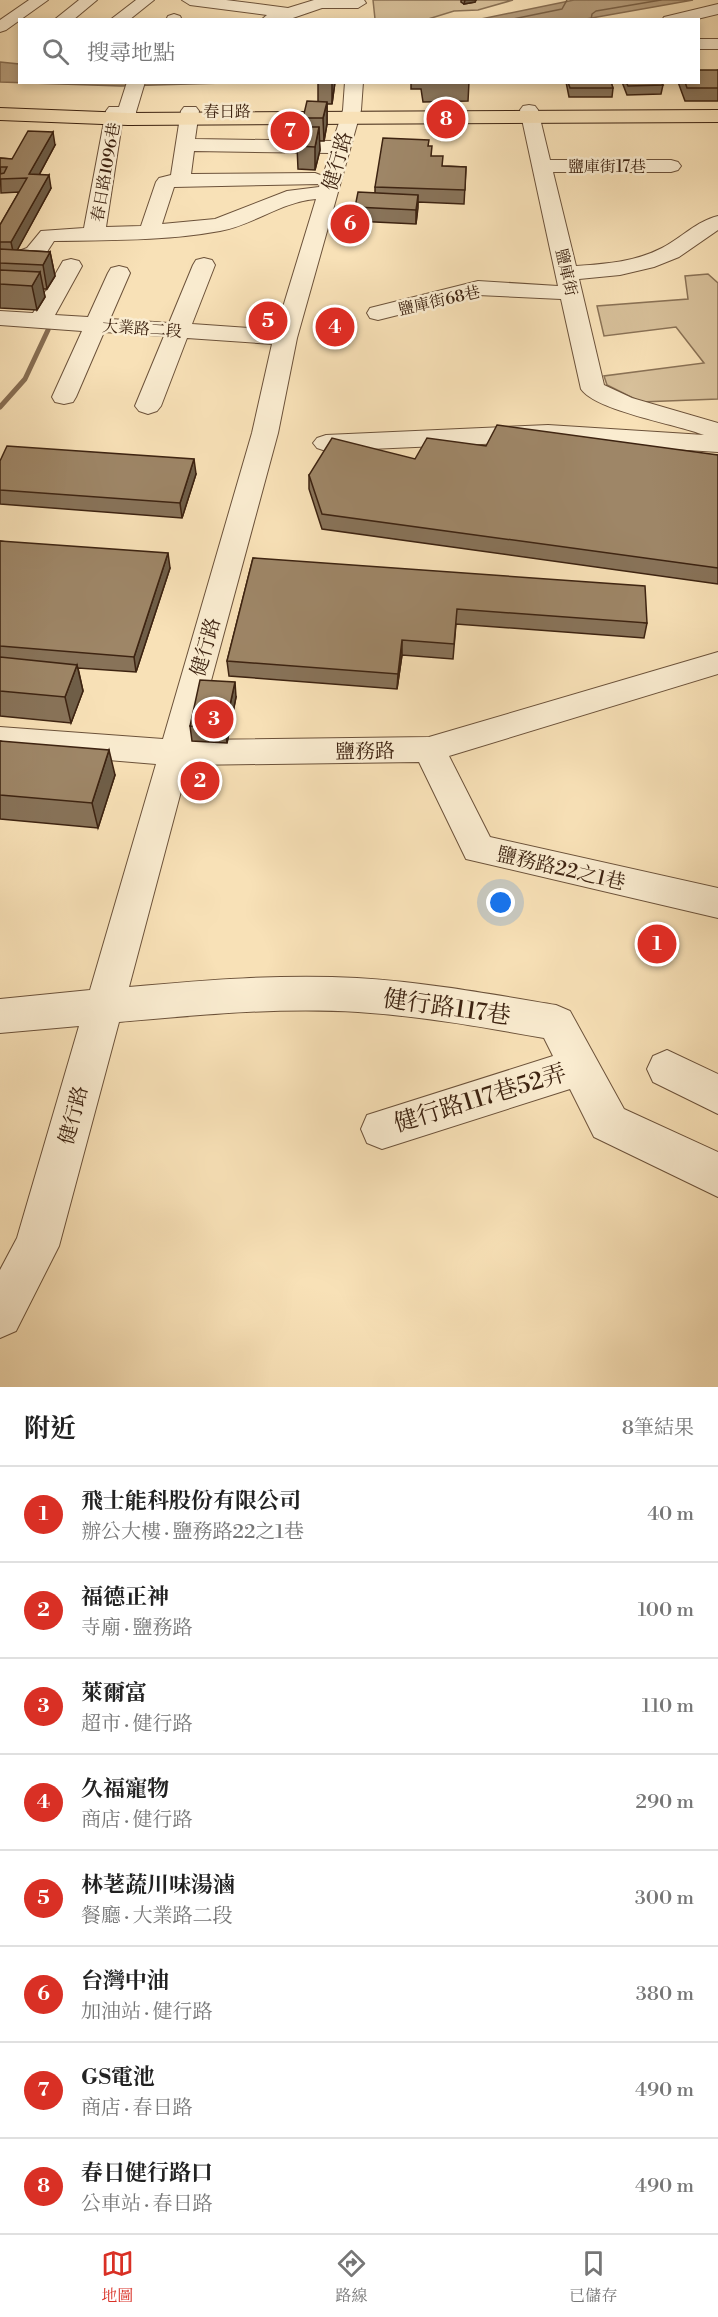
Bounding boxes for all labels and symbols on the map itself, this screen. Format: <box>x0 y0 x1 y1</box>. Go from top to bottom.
pin: 8 <box>426 96 466 142</box>
street label: 春日路 <box>203 102 251 122</box>
pin: 7 <box>270 108 310 154</box>
street label: 春日路1096巷 <box>87 121 125 223</box>
street label: 健行路 <box>318 129 359 194</box>
street label: 鹽庫街17巷 <box>568 157 646 177</box>
pin: 6 <box>330 202 370 246</box>
street label: 鹽庫街 <box>551 247 581 298</box>
street label: 鹽庫街68巷 <box>396 282 482 320</box>
pin: 5 <box>248 298 288 344</box>
pin: 4 <box>316 304 354 350</box>
street label: 大業路二段 <box>101 316 183 342</box>
street label: 健行路 <box>186 615 227 680</box>
pin: 3 <box>194 696 234 742</box>
street label: 鹽務路 <box>335 739 395 766</box>
pin: 2 <box>180 758 220 804</box>
street label: 鹽務路22之1巷 <box>494 843 628 896</box>
your location <box>486 888 515 917</box>
pin: 1 <box>638 922 676 966</box>
street label: 健行路117巷 <box>381 984 512 1032</box>
street label: 健行路117巷52弄 <box>390 1058 570 1140</box>
street label: 健行路 <box>55 1083 94 1148</box>

